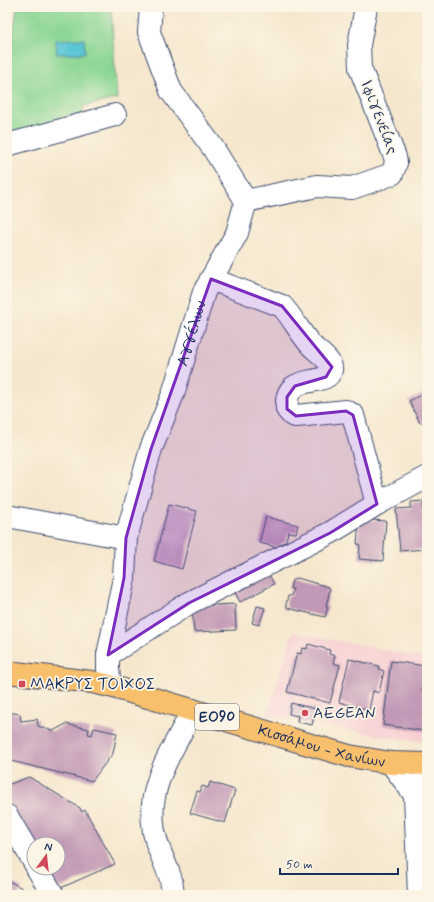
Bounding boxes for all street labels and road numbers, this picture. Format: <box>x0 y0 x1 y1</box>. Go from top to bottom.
street label: Ιφιγενείας <box>355 77 403 157</box>
street label: Αγγέλων <box>172 298 211 368</box>
road number: ΕΟ90 <box>195 704 239 730</box>
street label: Κισσάμου - Χανίων <box>255 719 387 772</box>

